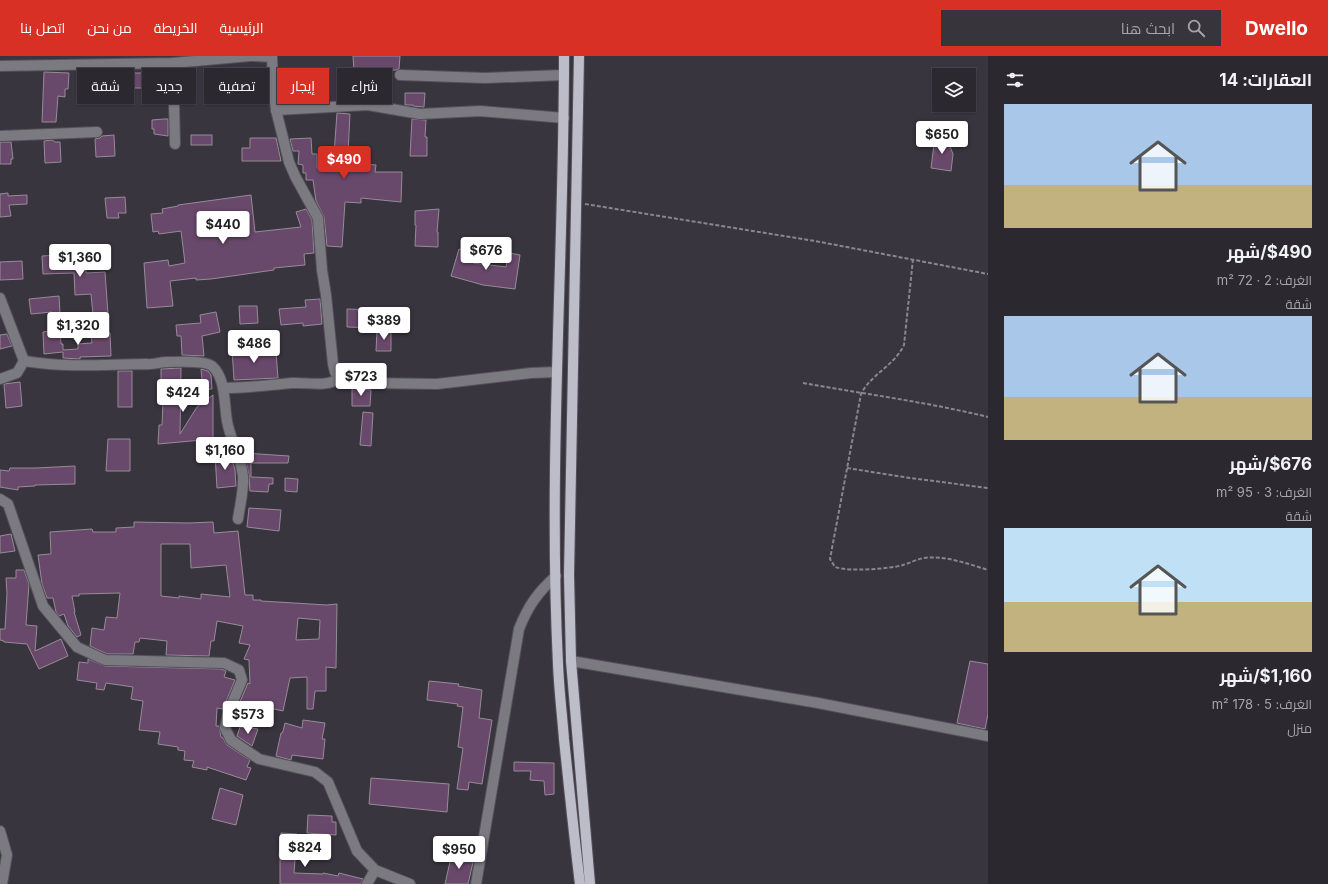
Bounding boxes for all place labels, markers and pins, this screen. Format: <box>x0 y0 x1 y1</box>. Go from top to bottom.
pin: $650 <box>918 121 966 155</box>
pin: $490 <box>320 146 368 180</box>
pin: $440 <box>199 211 247 245</box>
pin: $676 <box>462 237 510 271</box>
pin: $1,360 <box>47 244 113 278</box>
pin: $389 <box>360 307 408 341</box>
pin: $1,320 <box>45 312 111 346</box>
pin: $486 <box>230 330 278 364</box>
pin: $723 <box>337 363 385 397</box>
pin: $424 <box>159 379 207 413</box>
pin: $1,160 <box>192 437 258 471</box>
pin: $573 <box>224 701 272 735</box>
pin: $824 <box>281 834 329 868</box>
pin: $950 <box>435 836 483 870</box>

